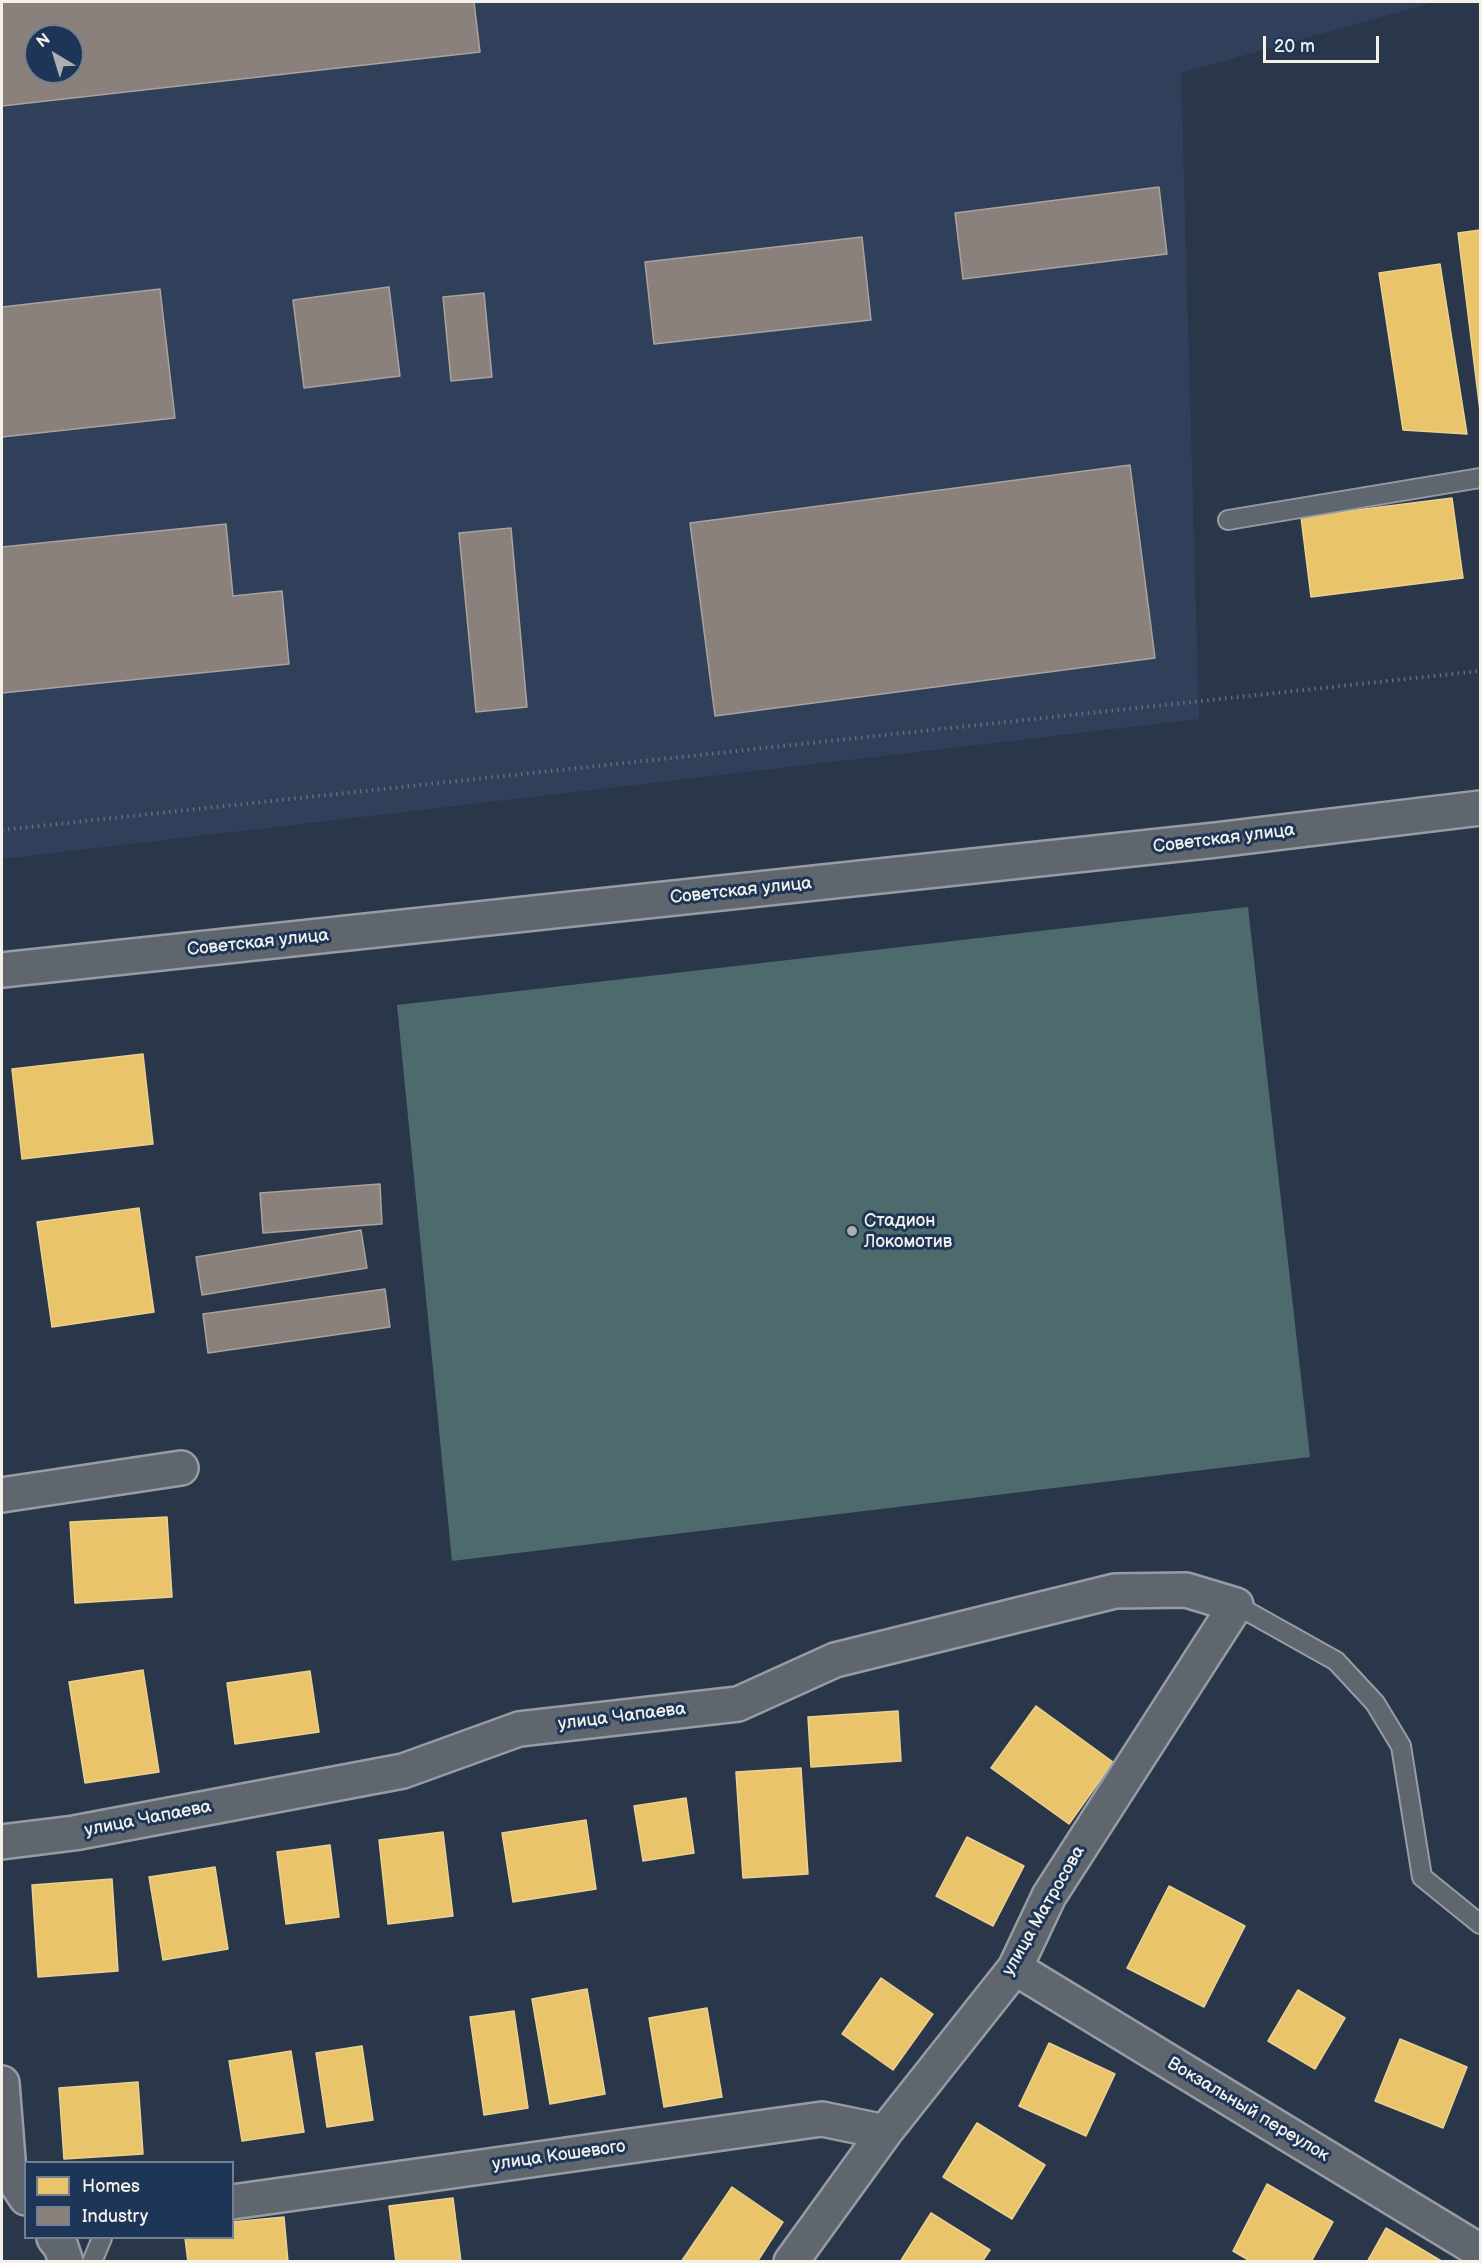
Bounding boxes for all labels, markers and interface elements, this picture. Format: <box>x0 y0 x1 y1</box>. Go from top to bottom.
north arrow <box>24 24 84 84</box>
scale bar <box>1266 24 1382 62</box>
text: N <box>33 30 54 52</box>
text: 20 m <box>1274 36 1315 57</box>
street label: Советская улица <box>1152 820 1296 858</box>
street label: Советская улица <box>669 873 813 909</box>
street label: Советская улица <box>186 925 330 961</box>
place label: Стадион Локомотив <box>864 1210 952 1252</box>
marker: Стадион Локомотив <box>845 1224 859 1238</box>
street label: улица Чапаева <box>557 1698 687 1736</box>
street label: улица Чапаева <box>83 1796 213 1842</box>
street label: улица Матросова <box>998 1842 1090 1980</box>
street label: Вокзальный переулок <box>1163 2053 1333 2167</box>
street label: улица Кошевого <box>491 2136 627 2176</box>
legend <box>24 2161 234 2239</box>
text: Homes <box>82 2176 140 2197</box>
text: Industry <box>82 2206 148 2227</box>

